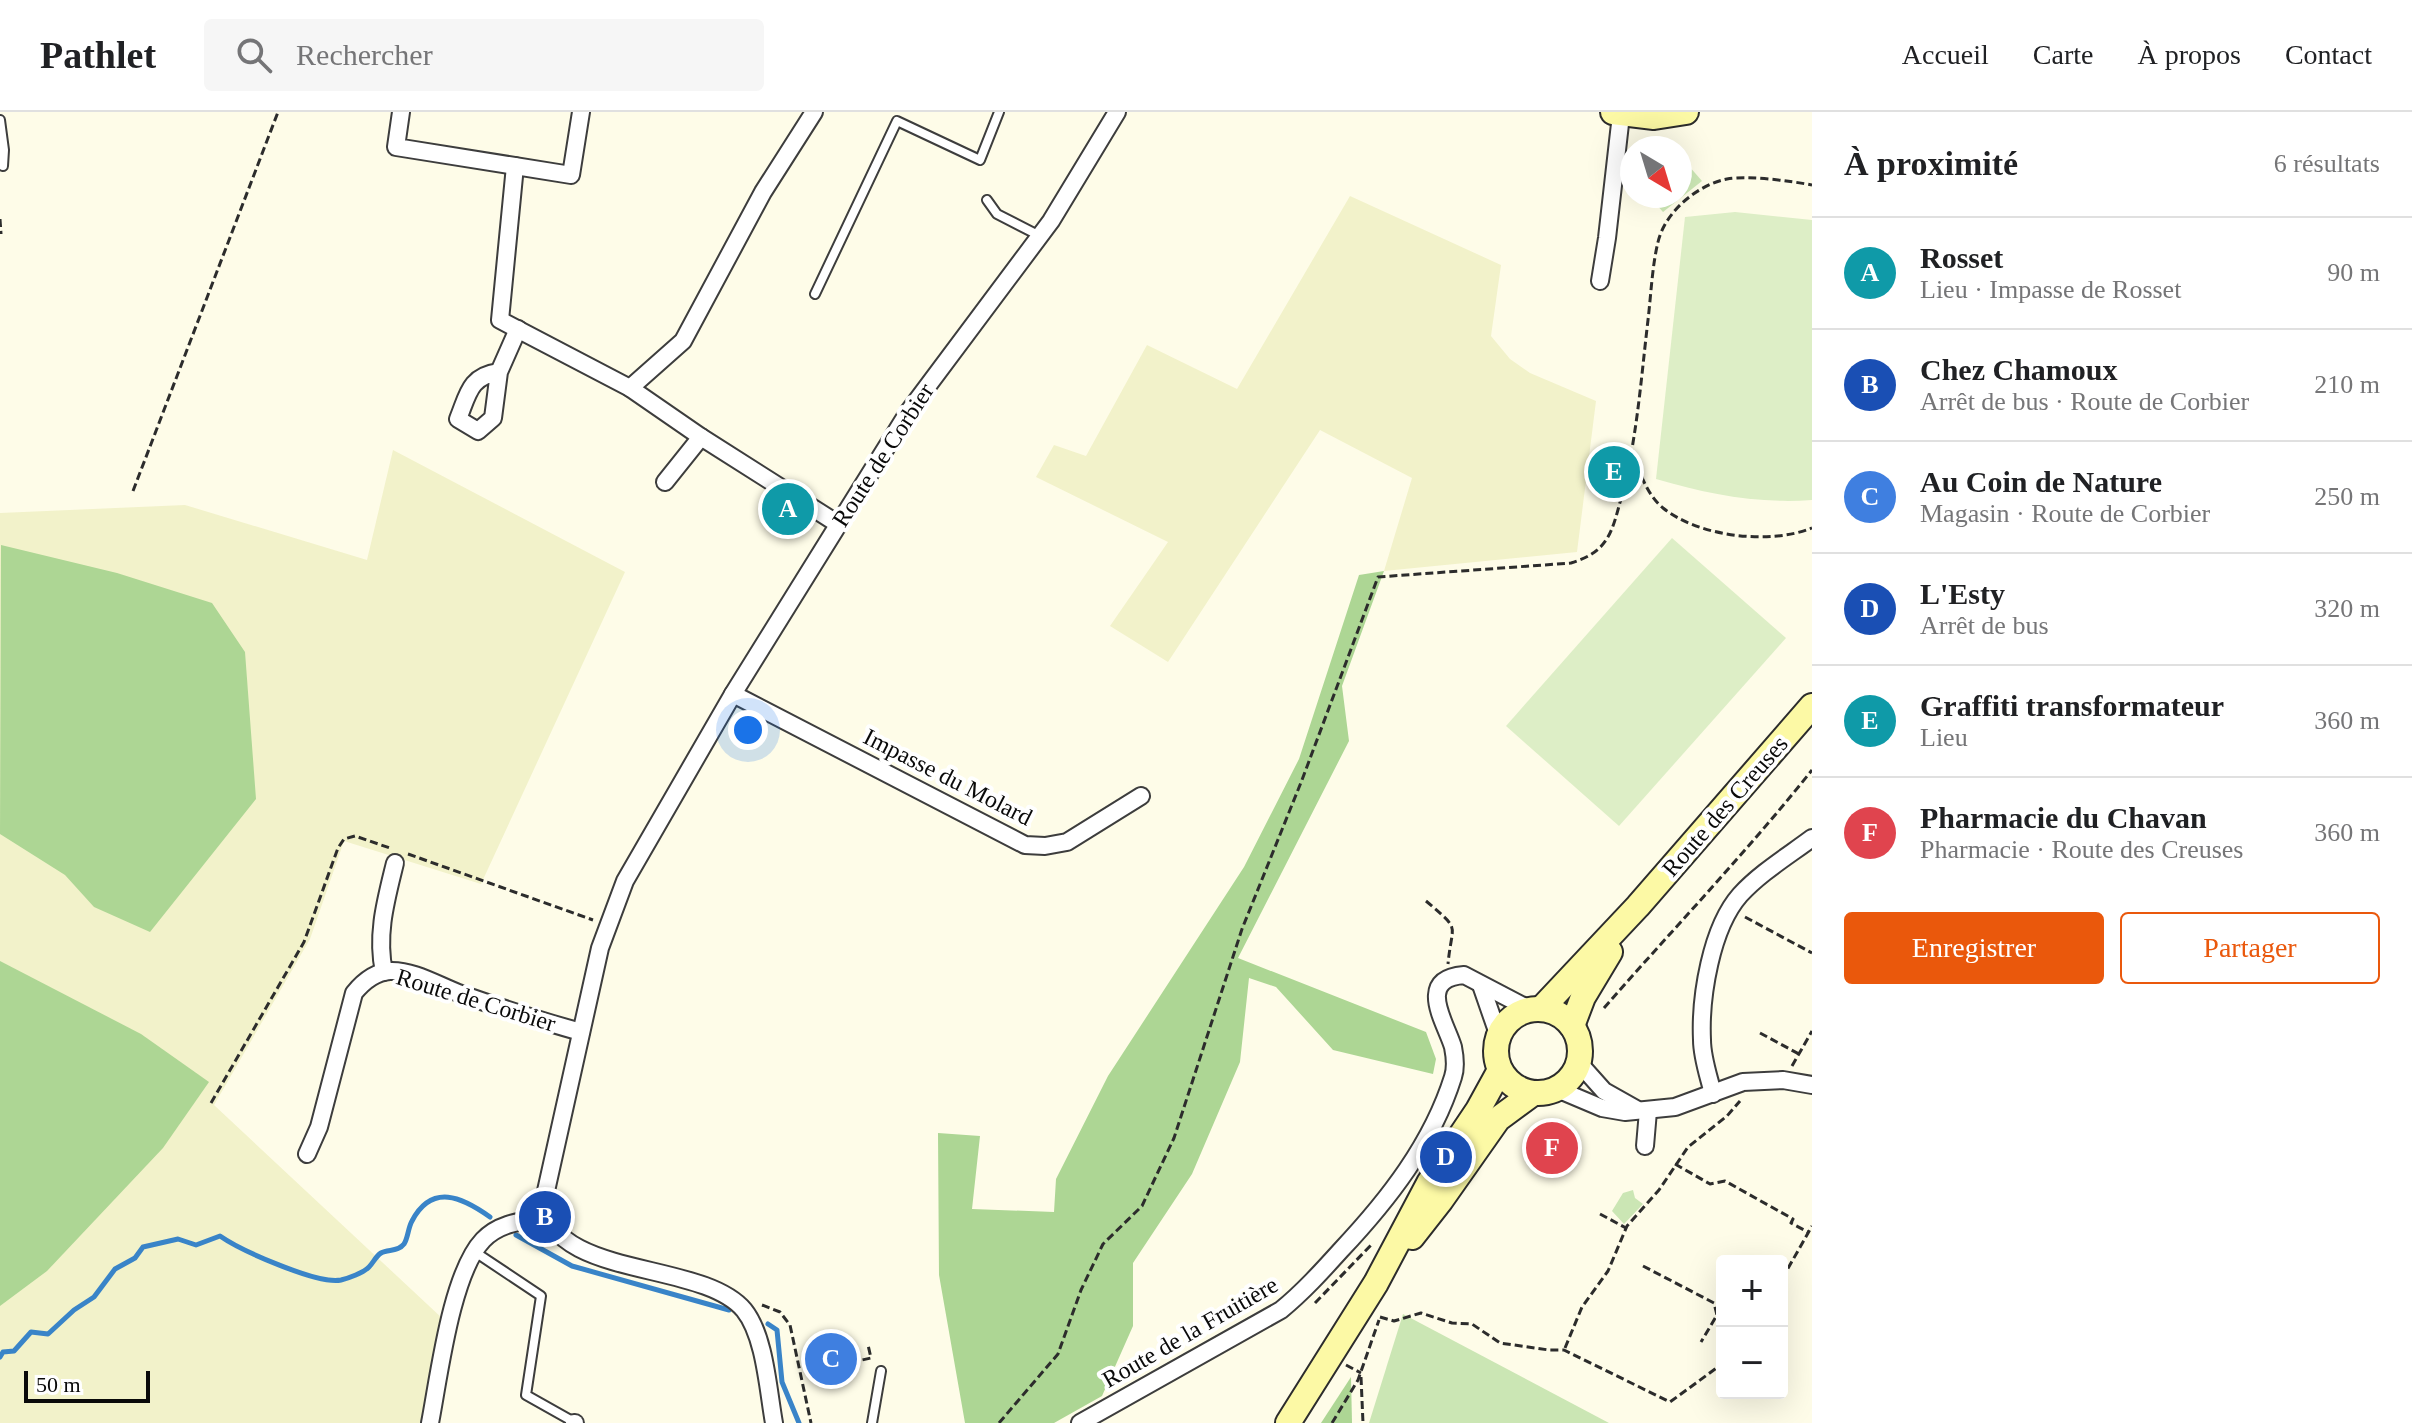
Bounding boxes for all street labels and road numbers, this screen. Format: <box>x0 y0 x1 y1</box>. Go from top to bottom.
street label: Route de Corbier <box>827 379 939 531</box>
street label: Impasse du Molard <box>860 723 1036 831</box>
street label: Route des Creuses <box>1657 731 1793 881</box>
street label: Route de Corbier <box>393 963 559 1037</box>
street label: Route de la Fruitière <box>1098 1271 1282 1393</box>

